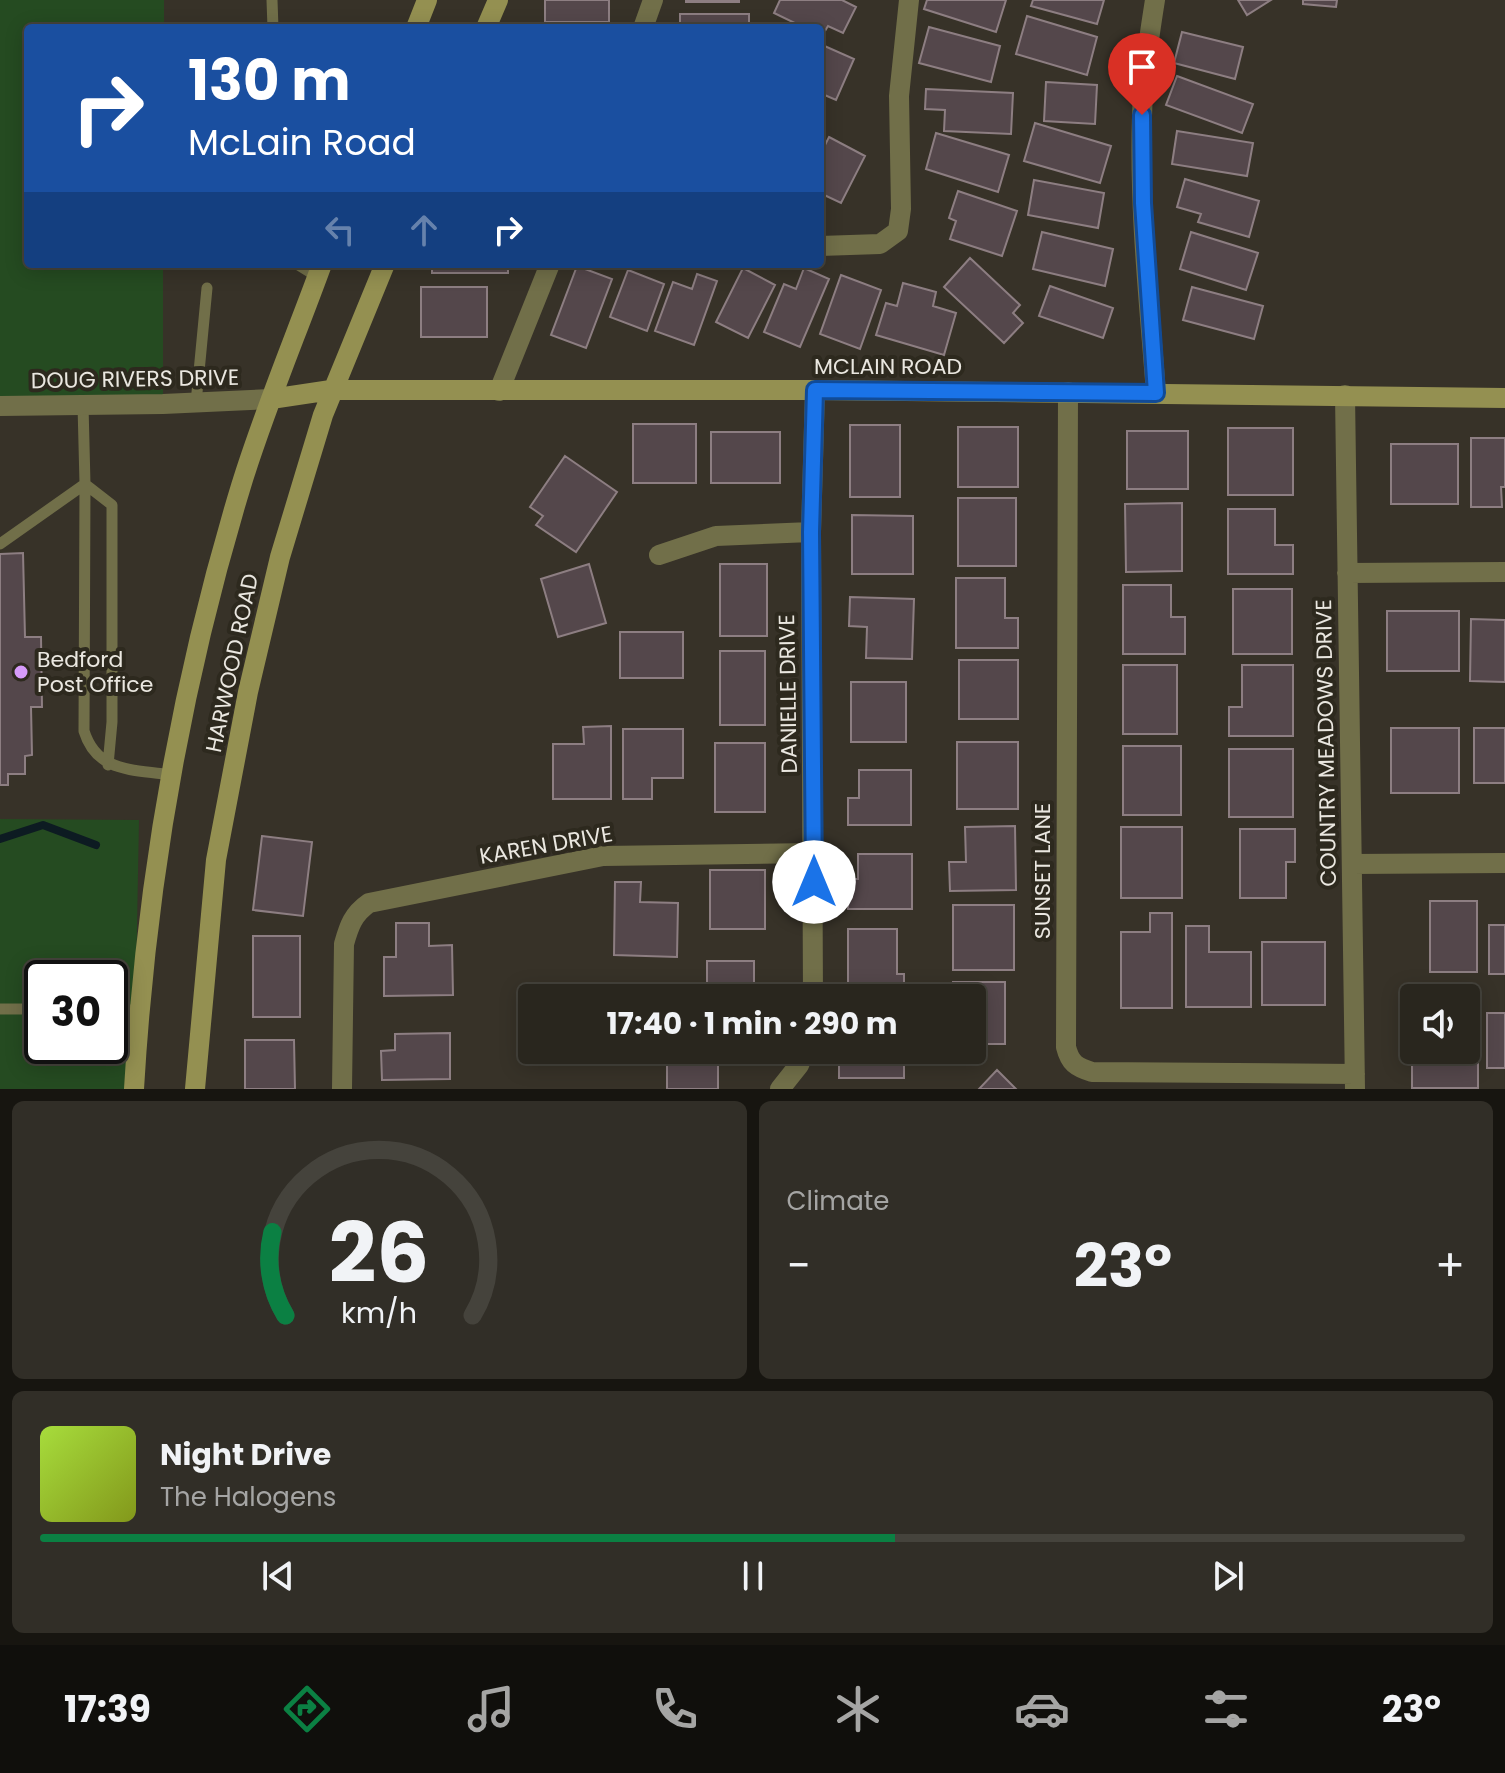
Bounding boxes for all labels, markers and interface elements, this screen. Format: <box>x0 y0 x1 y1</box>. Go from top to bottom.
pin <box>1108 33 1176 115</box>
text: 130 m <box>188 41 351 120</box>
icon: arrive <box>1120 45 1164 89</box>
icon: right <box>56 56 160 160</box>
text: McLain Road <box>188 117 416 168</box>
icon: left <box>318 208 362 252</box>
icon: ahead <box>402 208 446 252</box>
icon: right <box>486 208 530 252</box>
street label: MCLAIN ROAD <box>814 351 962 382</box>
street label: DOUG RIVERS DRIVE <box>31 362 239 396</box>
street label: HARWOOD ROAD <box>198 571 266 755</box>
street label: COUNTRY MEADOWS DRIVE <box>1308 599 1344 887</box>
street label: DANIELLE DRIVE <box>771 614 805 774</box>
place label: Bedford Post Office <box>37 644 153 700</box>
marker: Bedford Post Office <box>12 663 30 681</box>
street label: SUNSET LANE <box>1027 803 1058 939</box>
street label: KAREN DRIVE <box>477 818 615 872</box>
position arrow <box>772 840 856 924</box>
speed limit sign: 30 <box>24 960 128 1064</box>
map controls <box>1400 984 1480 1064</box>
button: sound <box>1400 984 1480 1064</box>
text: 17:40 · 1 min · 290 m <box>607 1002 897 1045</box>
text: Climate <box>787 1183 889 1219</box>
text: 26 <box>329 1195 430 1311</box>
text: 23° <box>1074 1224 1172 1308</box>
text: − <box>787 1235 811 1296</box>
text: + <box>1435 1235 1465 1296</box>
text: km/h <box>341 1293 417 1333</box>
text: Night Drive <box>160 1433 331 1476</box>
text: The Halogens <box>160 1479 336 1515</box>
icon: previous <box>256 1554 300 1598</box>
icon: pause <box>731 1554 775 1598</box>
icon: next <box>1206 1554 1250 1598</box>
icon: directions <box>279 1681 335 1737</box>
icon: music <box>463 1681 519 1737</box>
icon: phone <box>647 1681 703 1737</box>
icon: climate <box>830 1681 886 1737</box>
icon: car <box>1014 1681 1070 1737</box>
icon: filters <box>1198 1681 1254 1737</box>
text: 17:39 <box>64 1684 151 1735</box>
text: 23° <box>1382 1684 1441 1735</box>

